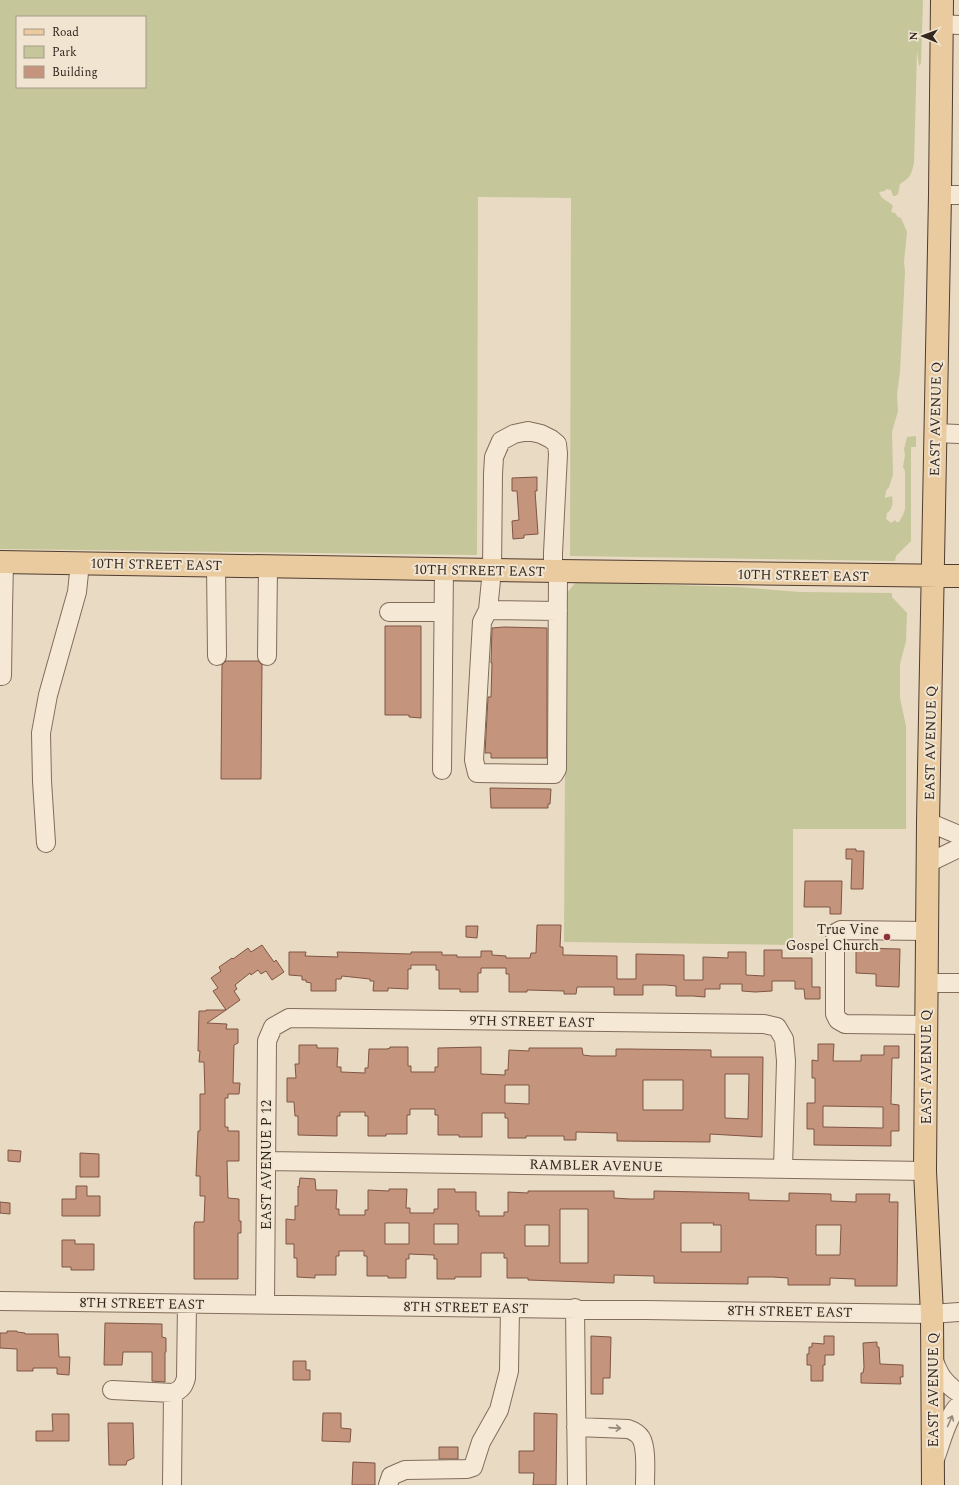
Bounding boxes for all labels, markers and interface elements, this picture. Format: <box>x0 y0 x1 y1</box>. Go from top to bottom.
legend <box>16 16 146 88</box>
north arrow <box>903 16 943 56</box>
text: Road <box>52 23 79 42</box>
text: N <box>905 31 922 40</box>
text: Park <box>52 43 77 62</box>
text: Building <box>52 63 98 82</box>
street label: EAST AVENUE Q <box>924 361 947 477</box>
street label: 10TH STREET EAST <box>90 553 222 576</box>
street label: 10TH STREET EAST <box>413 559 545 582</box>
street label: 10TH STREET EAST <box>737 564 869 587</box>
street label: EAST AVENUE Q <box>919 685 942 801</box>
place label: True Vine Gospel Church <box>786 919 879 956</box>
marker: True Vine Gospel Church <box>882 932 892 942</box>
street label: EAST AVENUE Q <box>916 1009 937 1125</box>
street label: 9TH STREET EAST <box>469 1010 595 1033</box>
street label: EAST AVENUE P 12 <box>256 1100 277 1230</box>
street label: RAMBLER AVENUE <box>529 1154 663 1177</box>
street label: 8TH STREET EAST <box>79 1292 205 1315</box>
street label: 8TH STREET EAST <box>403 1296 529 1319</box>
street label: 8TH STREET EAST <box>727 1300 853 1323</box>
street label: EAST AVENUE Q <box>923 1332 944 1448</box>
one-way arrow <box>946 1416 954 1428</box>
one-way arrow <box>608 1425 621 1432</box>

